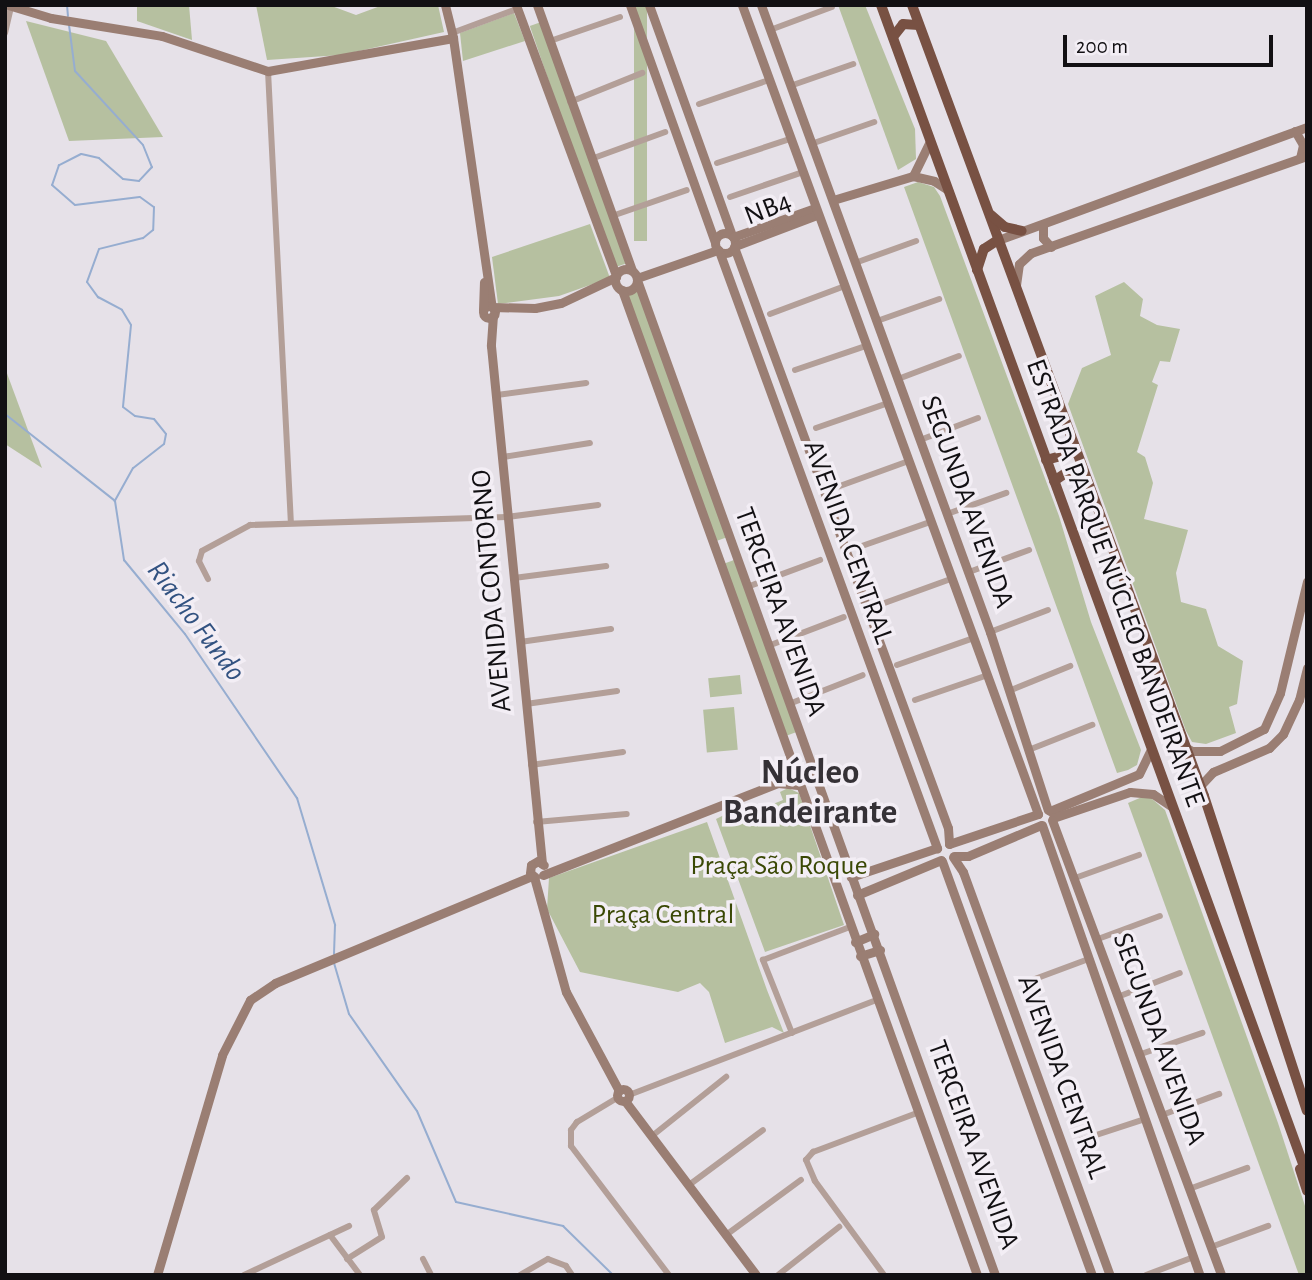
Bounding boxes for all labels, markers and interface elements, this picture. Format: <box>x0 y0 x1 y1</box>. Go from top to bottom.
scale bar <box>1067 21 1277 65</box>
text: 200 m <box>1076 36 1128 57</box>
street label: NB4 <box>740 185 796 233</box>
street label: ESTRADA PARQUE NÚCLEO BANDEIRANTE <box>1018 355 1212 811</box>
street label: SEGUNDA AVENIDA <box>913 391 1021 613</box>
street label: AVENIDA CENTRAL <box>796 436 900 648</box>
street label: AVENIDA CONTORNO <box>465 468 519 714</box>
street label: TERCEIRA AVENIDA <box>727 503 833 721</box>
water label: Riacho Fundo <box>139 554 253 688</box>
district label: Núcleo Bandeirante <box>723 752 897 834</box>
park label: Praça São Roque <box>690 849 868 883</box>
park label: Praça Central <box>592 898 734 932</box>
street label: SEGUNDA AVENIDA <box>1105 928 1213 1150</box>
street label: AVENIDA CENTRAL <box>1010 971 1114 1183</box>
street label: TERCEIRA AVENIDA <box>920 1036 1026 1254</box>

